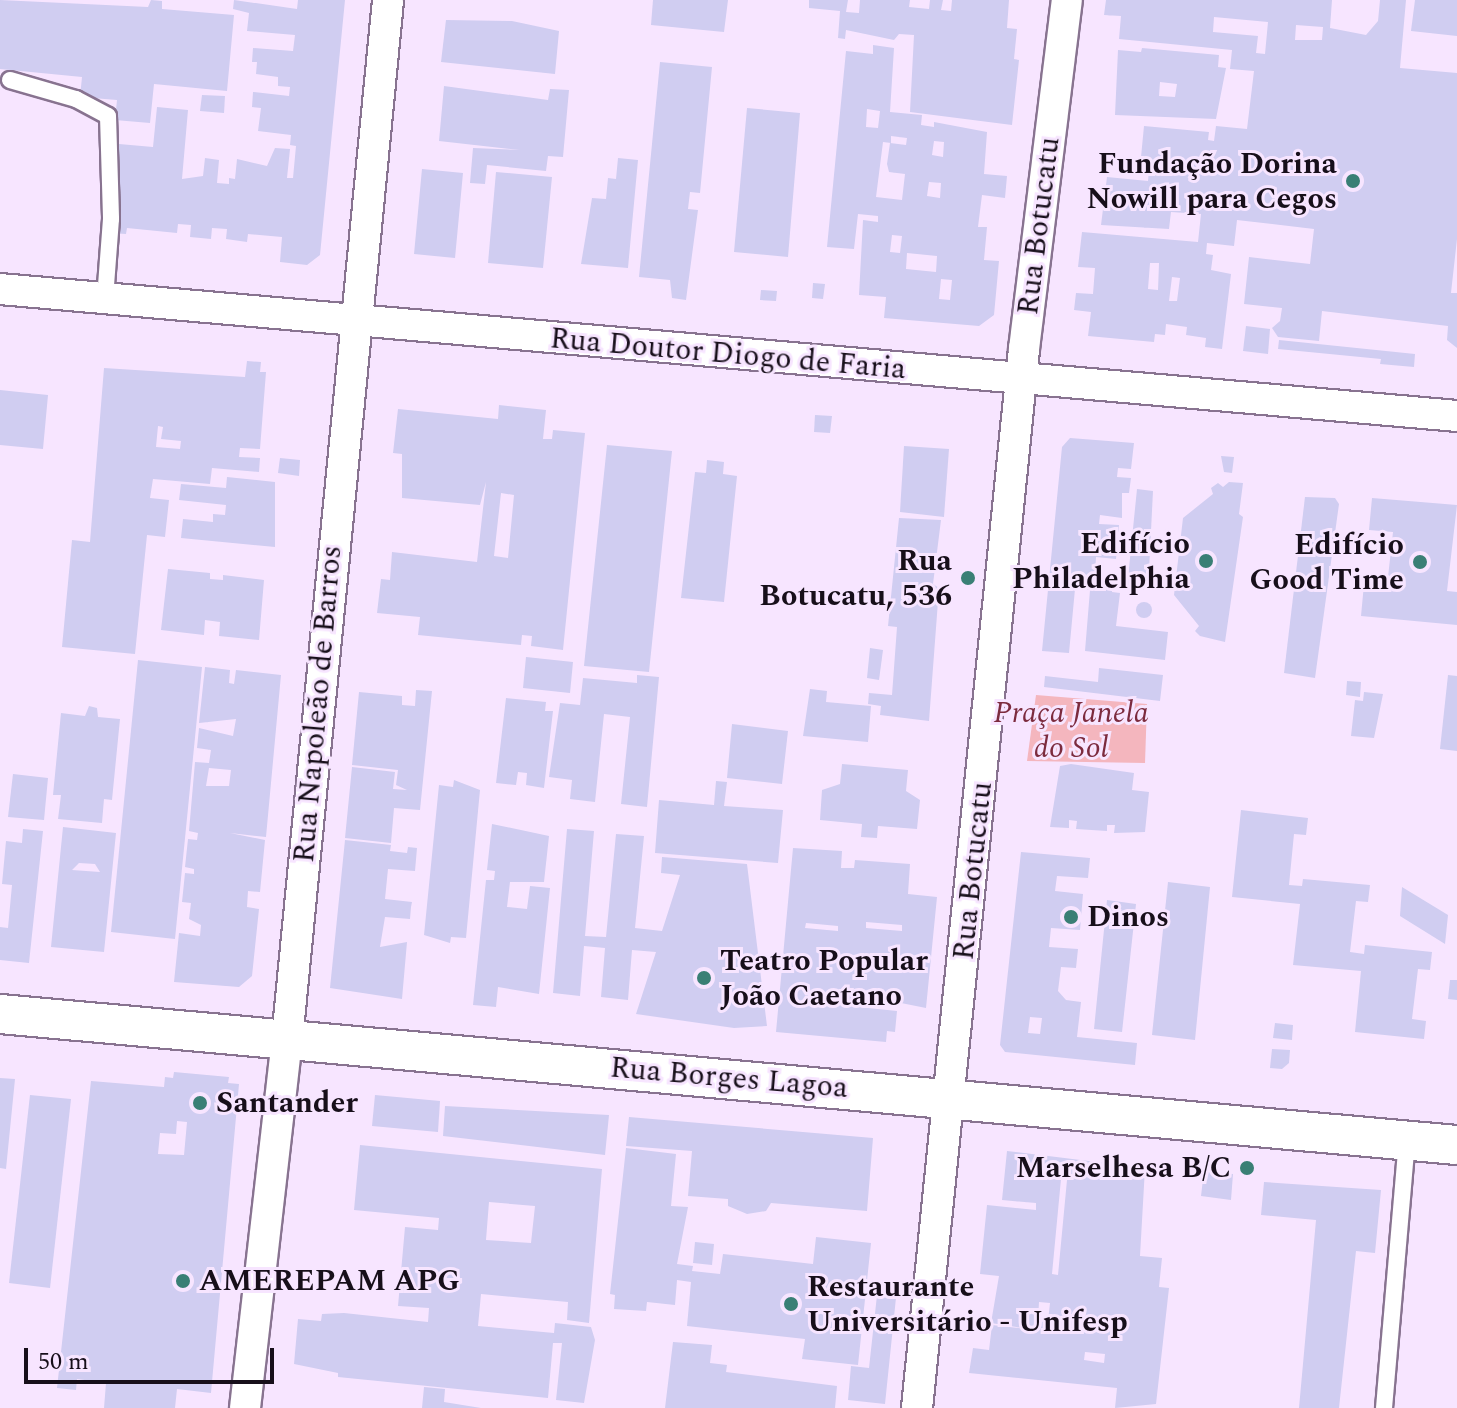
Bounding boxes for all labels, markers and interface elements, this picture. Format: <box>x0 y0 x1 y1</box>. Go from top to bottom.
street label: Rua Botucatu <box>1010 135 1068 317</box>
place label: Fundação Dorina Nowill para Cegos <box>1087 146 1337 216</box>
marker: Fundação Dorina Nowill para Cegos <box>1344 172 1362 190</box>
street label: Rua Doutor Diogo de Faria <box>549 321 907 387</box>
place label: Edifício Philadelphia <box>1012 526 1190 596</box>
place label: Edifício Good Time <box>1249 527 1404 598</box>
place label: Rua Botucatu, 536 <box>759 543 952 614</box>
street label: Rua Napoleão de Barros <box>286 544 350 864</box>
marker: Edifício Philadelphia <box>1197 552 1215 570</box>
marker: Edifício Good Time <box>1411 553 1429 571</box>
marker: Rua Botucatu, 536 <box>959 569 977 587</box>
park label: Praça Janela do Sol <box>993 695 1149 766</box>
street label: Rua Botucatu <box>946 780 1000 962</box>
place label: Dinos <box>1087 899 1169 935</box>
marker: Dinos <box>1062 908 1080 926</box>
place label: Teatro Popular João Caetano <box>720 943 928 1014</box>
marker: Teatro Popular João Caetano <box>695 969 713 987</box>
street label: Rua Borges Lagoa <box>609 1050 849 1106</box>
place label: Santander <box>216 1085 358 1121</box>
marker: Santander <box>191 1094 209 1112</box>
place label: Marselhesa B/C <box>1016 1150 1231 1186</box>
marker: Marselhesa B/C <box>1238 1159 1256 1177</box>
place label: AMEREPAM APG <box>199 1263 460 1299</box>
place label: Restaurante Universitário - Unifesp <box>807 1269 1128 1340</box>
marker: AMEREPAM APG <box>174 1272 192 1290</box>
marker: Restaurante Universitário - Unifesp <box>782 1295 800 1313</box>
scale bar <box>28 1332 278 1382</box>
text: 50 m <box>38 1344 89 1380</box>

